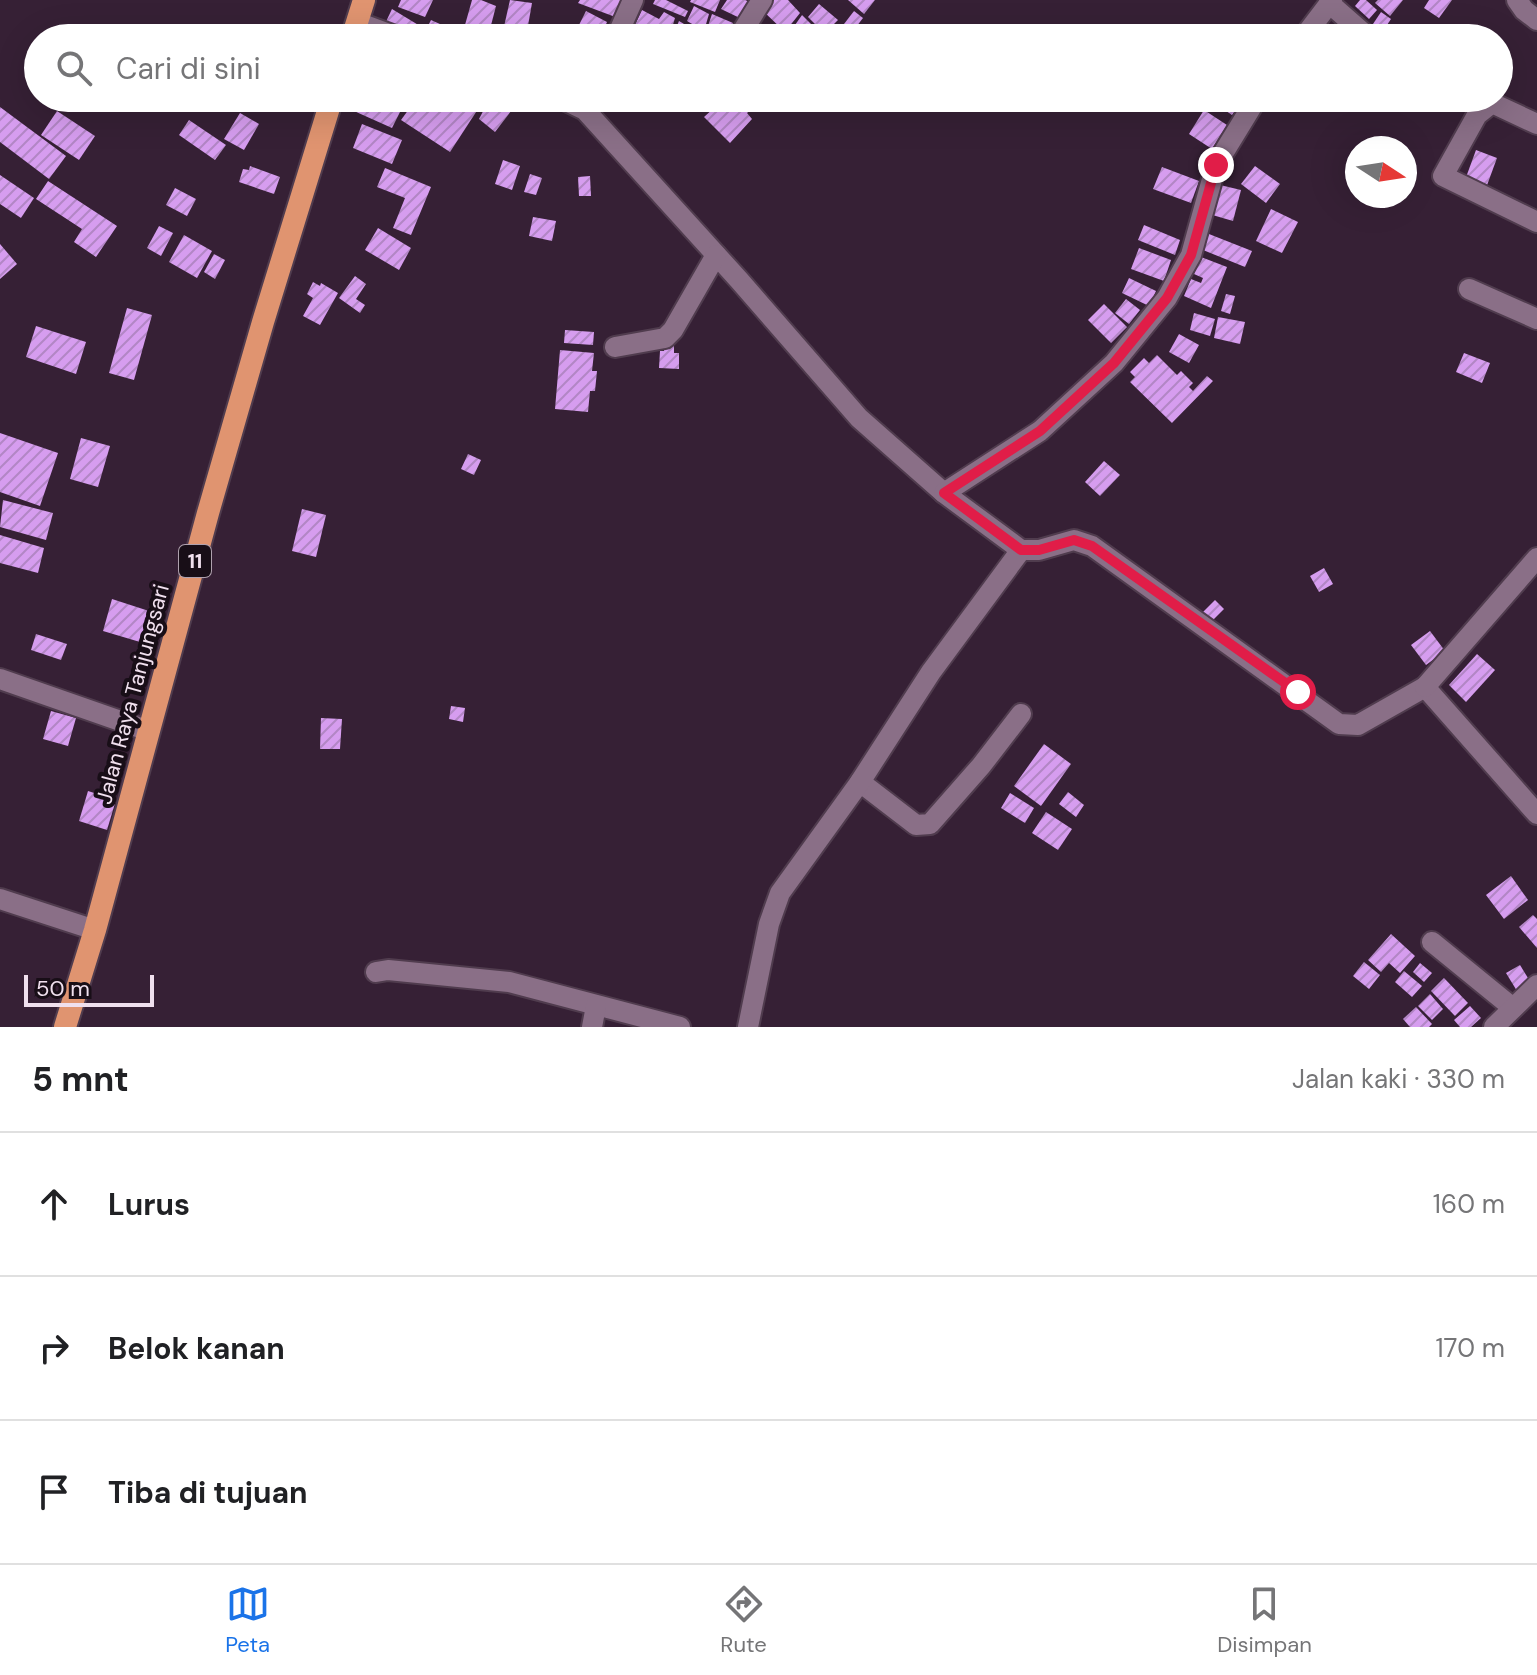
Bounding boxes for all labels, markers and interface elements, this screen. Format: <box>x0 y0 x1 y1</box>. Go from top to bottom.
search box <box>24 24 1513 112</box>
icon: search <box>52 46 96 90</box>
text: Cari di sini <box>116 49 261 88</box>
north arrow <box>1345 136 1417 208</box>
route end <box>1198 147 1234 183</box>
road number: 11 <box>179 545 211 577</box>
street label: Jalan Raya Tanjungsari <box>89 581 176 807</box>
route start <box>1280 674 1316 710</box>
scale bar <box>24 971 154 1007</box>
text: 50 m <box>36 974 90 1003</box>
text: 5 mnt <box>32 1057 129 1102</box>
text: Jalan kaki · 330 m <box>1292 1062 1505 1096</box>
icon: ahead <box>32 1182 76 1226</box>
text: Lurus <box>108 1185 190 1224</box>
text: 160 m <box>1433 1187 1505 1221</box>
icon: right <box>32 1326 76 1370</box>
text: Belok kanan <box>108 1329 285 1368</box>
text: 170 m <box>1436 1331 1505 1365</box>
icon: arrive <box>32 1470 76 1514</box>
text: Tiba di tujuan <box>108 1473 308 1512</box>
tab: Peta <box>225 1582 270 1659</box>
tab: Rute <box>720 1582 767 1659</box>
tab: Disimpan <box>1217 1582 1312 1659</box>

